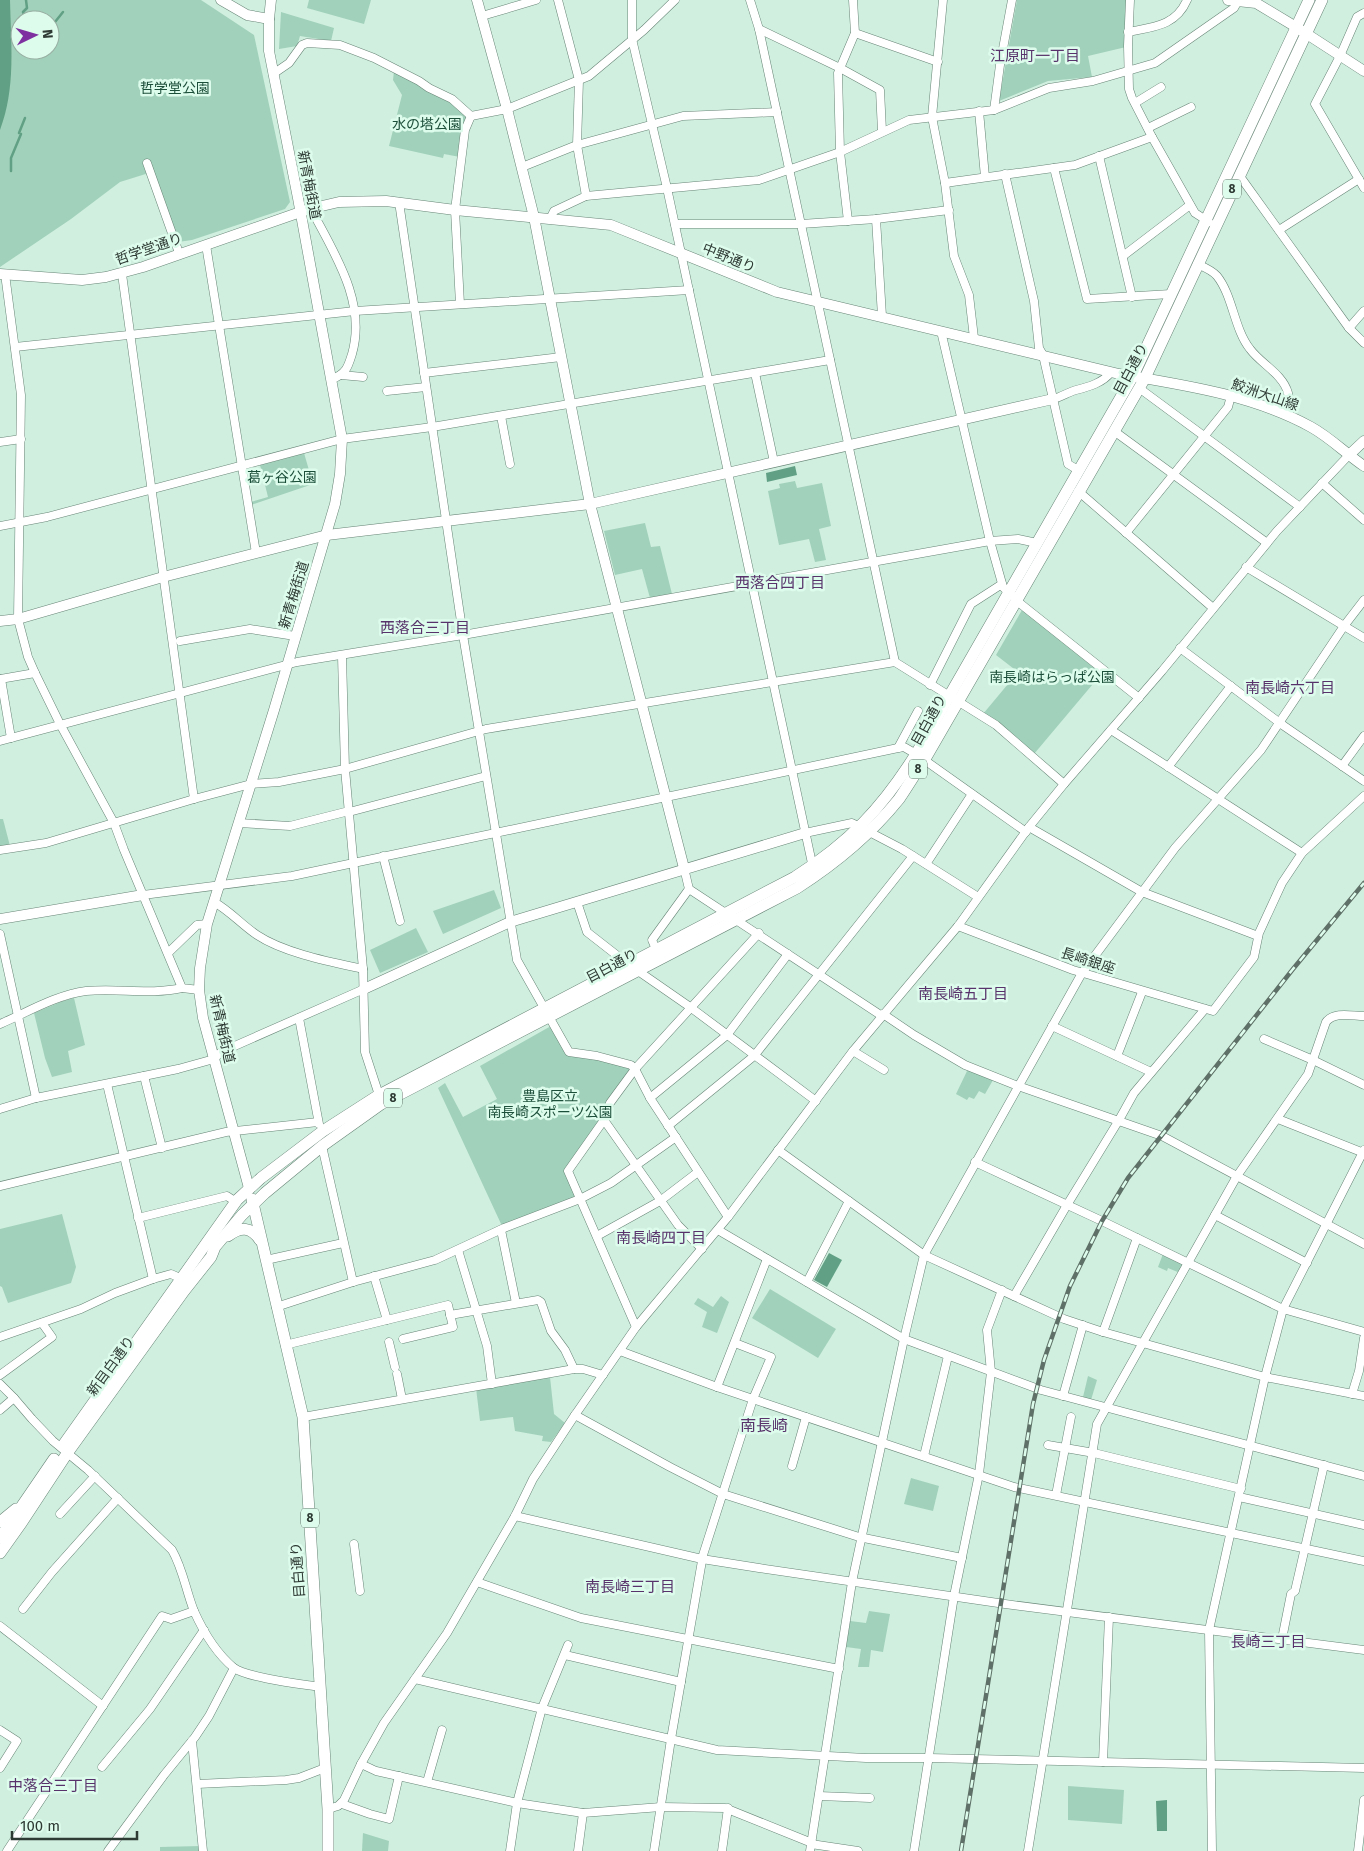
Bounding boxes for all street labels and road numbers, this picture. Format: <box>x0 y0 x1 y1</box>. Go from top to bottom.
street label: 新青梅街道 <box>294 149 324 221</box>
road number: 8 <box>1223 180 1241 198</box>
street label: 哲学堂通り <box>113 230 185 268</box>
street label: 中野通り <box>700 240 758 276</box>
street label: 目白通り <box>1110 340 1152 398</box>
street label: 鮫洲大山線 <box>1229 376 1301 414</box>
street label: 新青梅街道 <box>276 559 312 631</box>
street label: 目白通り <box>908 691 950 749</box>
road number: 8 <box>909 760 927 779</box>
street label: 長崎銀座 <box>1059 944 1117 978</box>
street label: 目白通り <box>583 945 641 987</box>
street label: 新青梅街道 <box>206 993 238 1065</box>
road number: 8 <box>384 1088 402 1108</box>
street label: 新目白通り <box>84 1333 138 1399</box>
road number: 8 <box>301 1509 319 1528</box>
street label: 目白通り <box>288 1541 308 1599</box>

